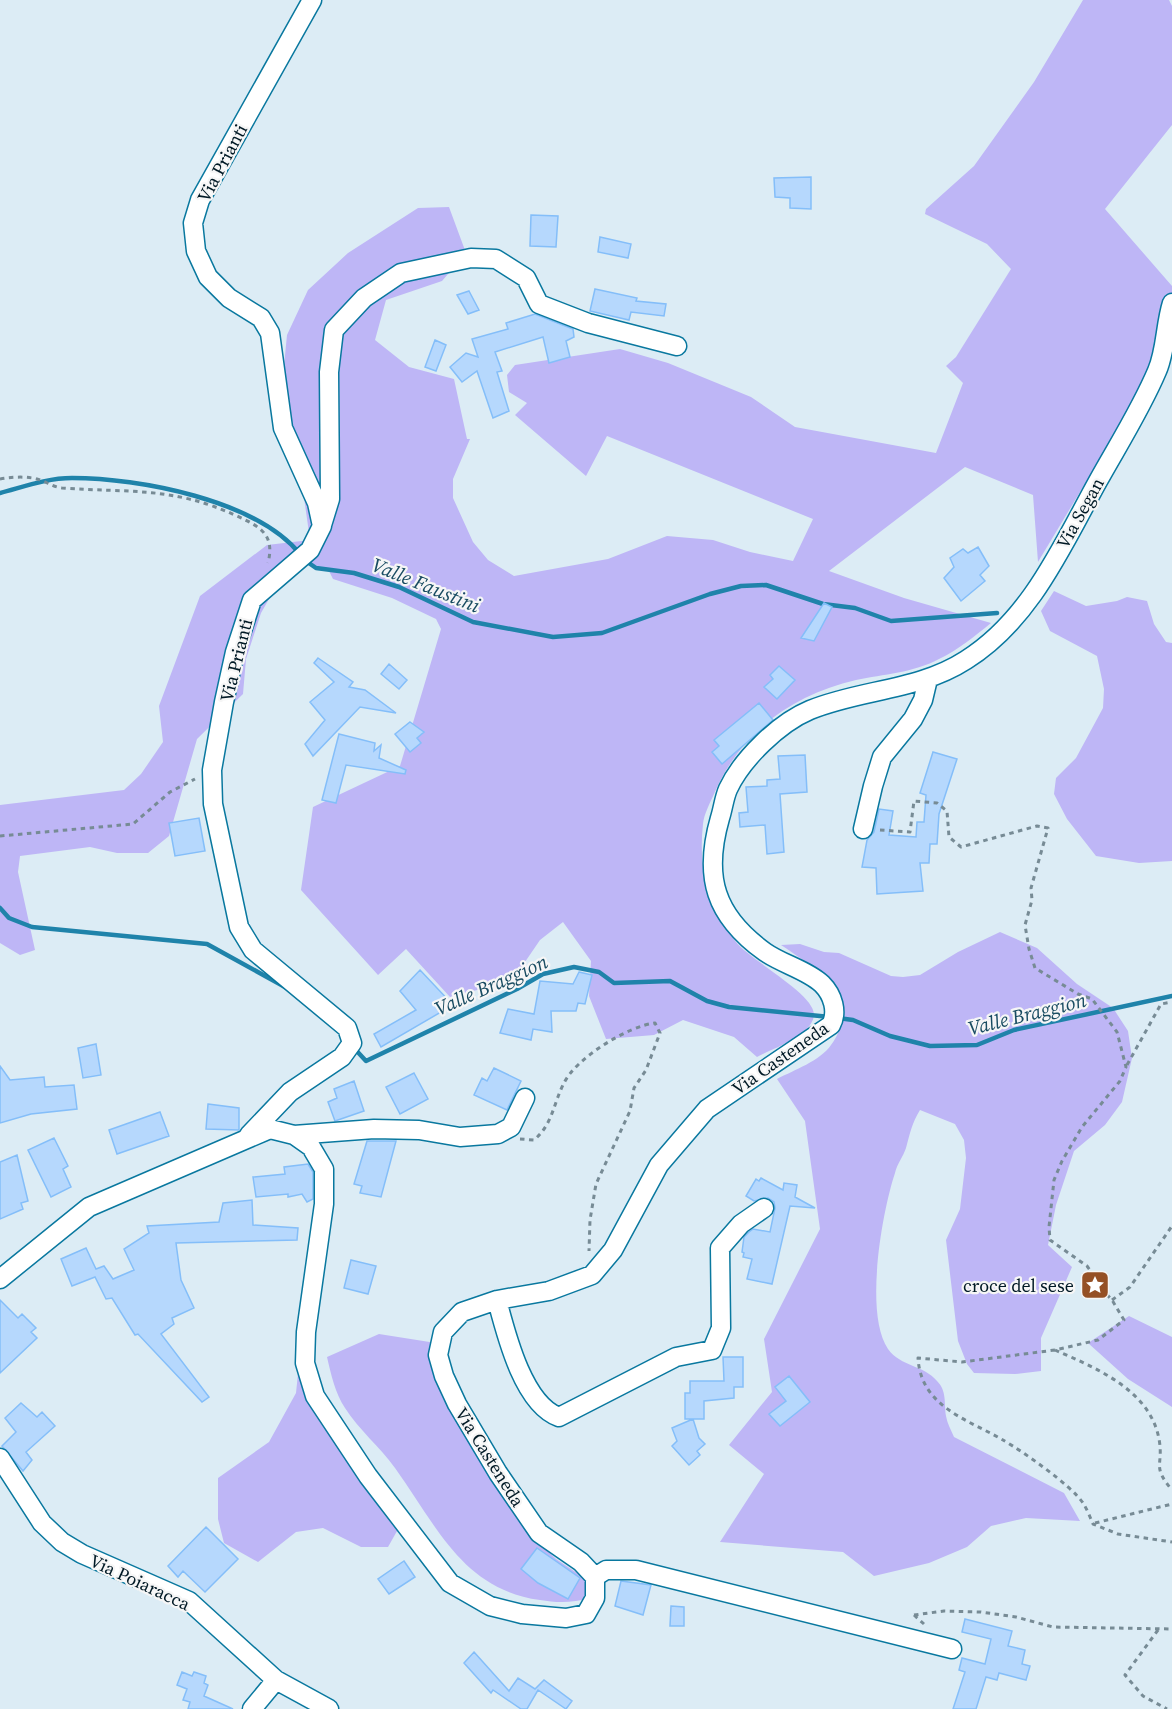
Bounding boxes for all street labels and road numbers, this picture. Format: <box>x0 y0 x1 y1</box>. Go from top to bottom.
street label: Via Prianti <box>191 120 253 206</box>
street label: Via Segan <box>1050 473 1110 553</box>
street label: Via Prianti <box>214 616 258 704</box>
street label: Via Casteneda <box>727 1015 834 1101</box>
street label: Via Casteneda <box>449 1402 531 1512</box>
street label: Via Poiaracca <box>86 1548 195 1617</box>

